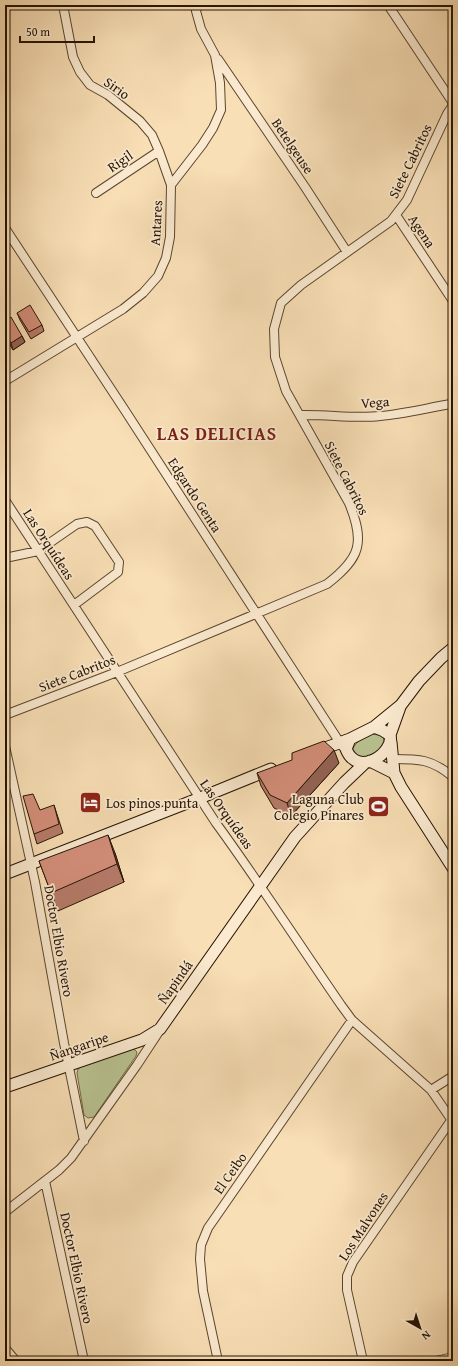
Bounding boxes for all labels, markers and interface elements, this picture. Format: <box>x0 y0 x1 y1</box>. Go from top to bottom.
scale bar <box>20 18 94 44</box>
text: 50 m <box>26 23 50 40</box>
street label: Sirio <box>100 72 134 104</box>
street label: Betelgeuse <box>267 114 319 178</box>
street label: Siete Cabritos <box>383 120 437 202</box>
street label: Rigil <box>103 145 137 177</box>
street label: Antares <box>145 200 167 246</box>
street label: Agena <box>403 210 441 252</box>
street label: Vega <box>360 391 390 413</box>
district label: LAS DELICIAS <box>157 420 277 447</box>
street label: Siete Cabritos <box>320 437 374 519</box>
street label: Edgardo Genta <box>163 454 227 537</box>
street label: Las Orquídeas <box>18 504 80 584</box>
street label: Siete Cabritos <box>36 649 118 697</box>
street label: Las Orquídeas <box>196 775 258 853</box>
place label: Laguna Club Colegio Pinares <box>274 789 364 825</box>
hotel icon: Los pinos punta <box>77 790 103 816</box>
place label: Los pinos punta <box>106 793 199 813</box>
sports icon: Laguna Club Colegio Pinares <box>366 794 392 820</box>
street label: Doctor Elbio Rivero <box>39 884 79 998</box>
street label: Ñapindá <box>153 956 198 1008</box>
street label: Ñangaripe <box>47 1026 112 1065</box>
street label: El Ceibo <box>208 1148 252 1198</box>
street label: Los Malvones <box>333 1188 393 1264</box>
street label: Doctor Elbio Rivero <box>55 1211 99 1325</box>
north arrow <box>400 1308 440 1348</box>
text: N <box>418 1327 434 1345</box>

